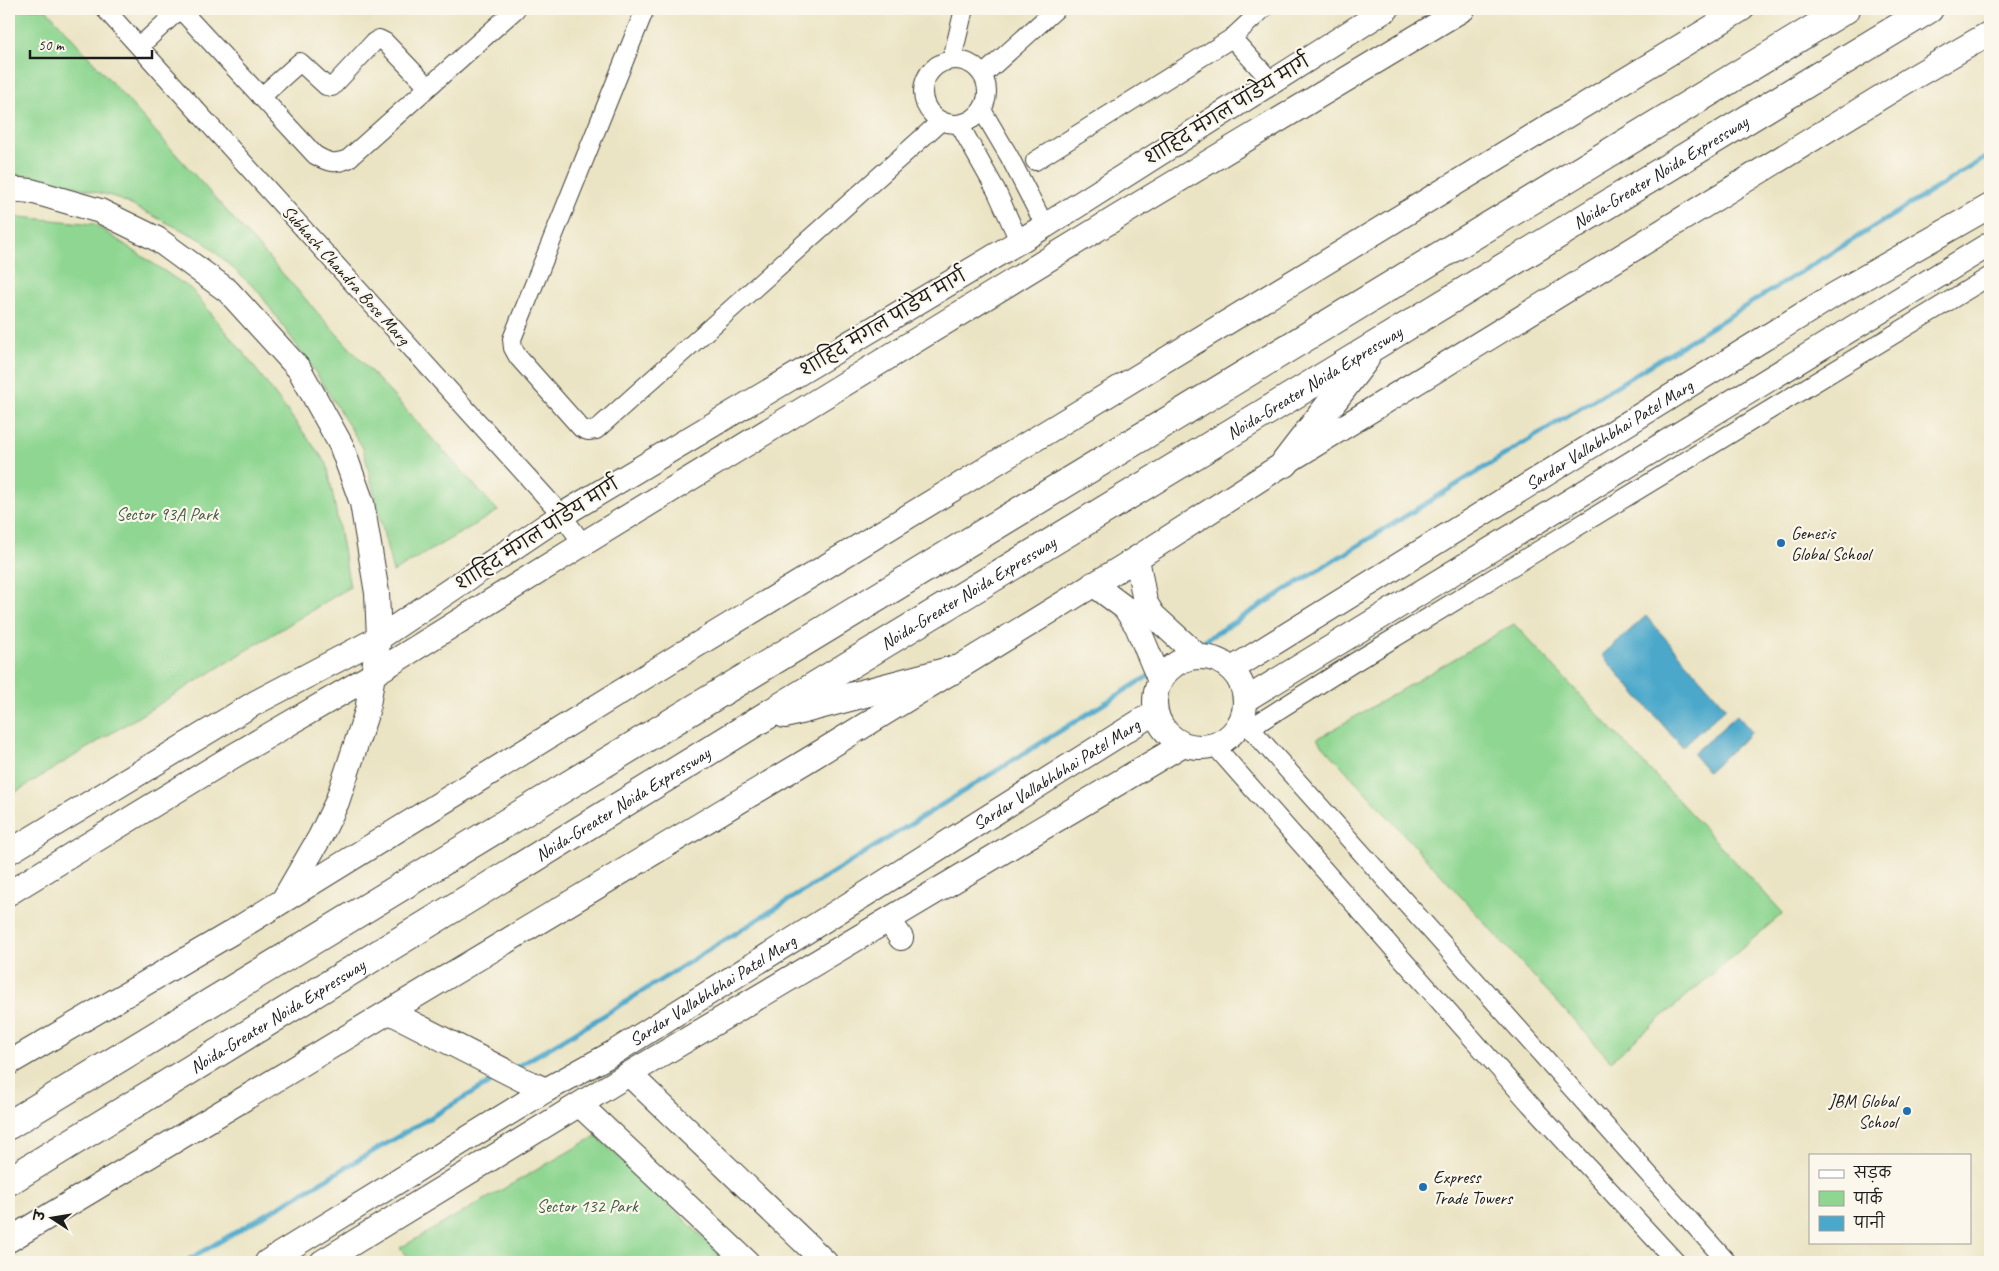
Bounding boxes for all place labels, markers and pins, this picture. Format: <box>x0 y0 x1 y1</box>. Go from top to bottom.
place label: Genesis Global School <box>1791 522 1873 565</box>
marker: Genesis Global School <box>1775 537 1787 549</box>
place label: JBM Global School <box>1828 1090 1900 1133</box>
marker: JBM Global School <box>1901 1105 1913 1117</box>
place label: Express Trade Towers <box>1433 1166 1514 1209</box>
marker: Express Trade Towers <box>1417 1181 1429 1193</box>

